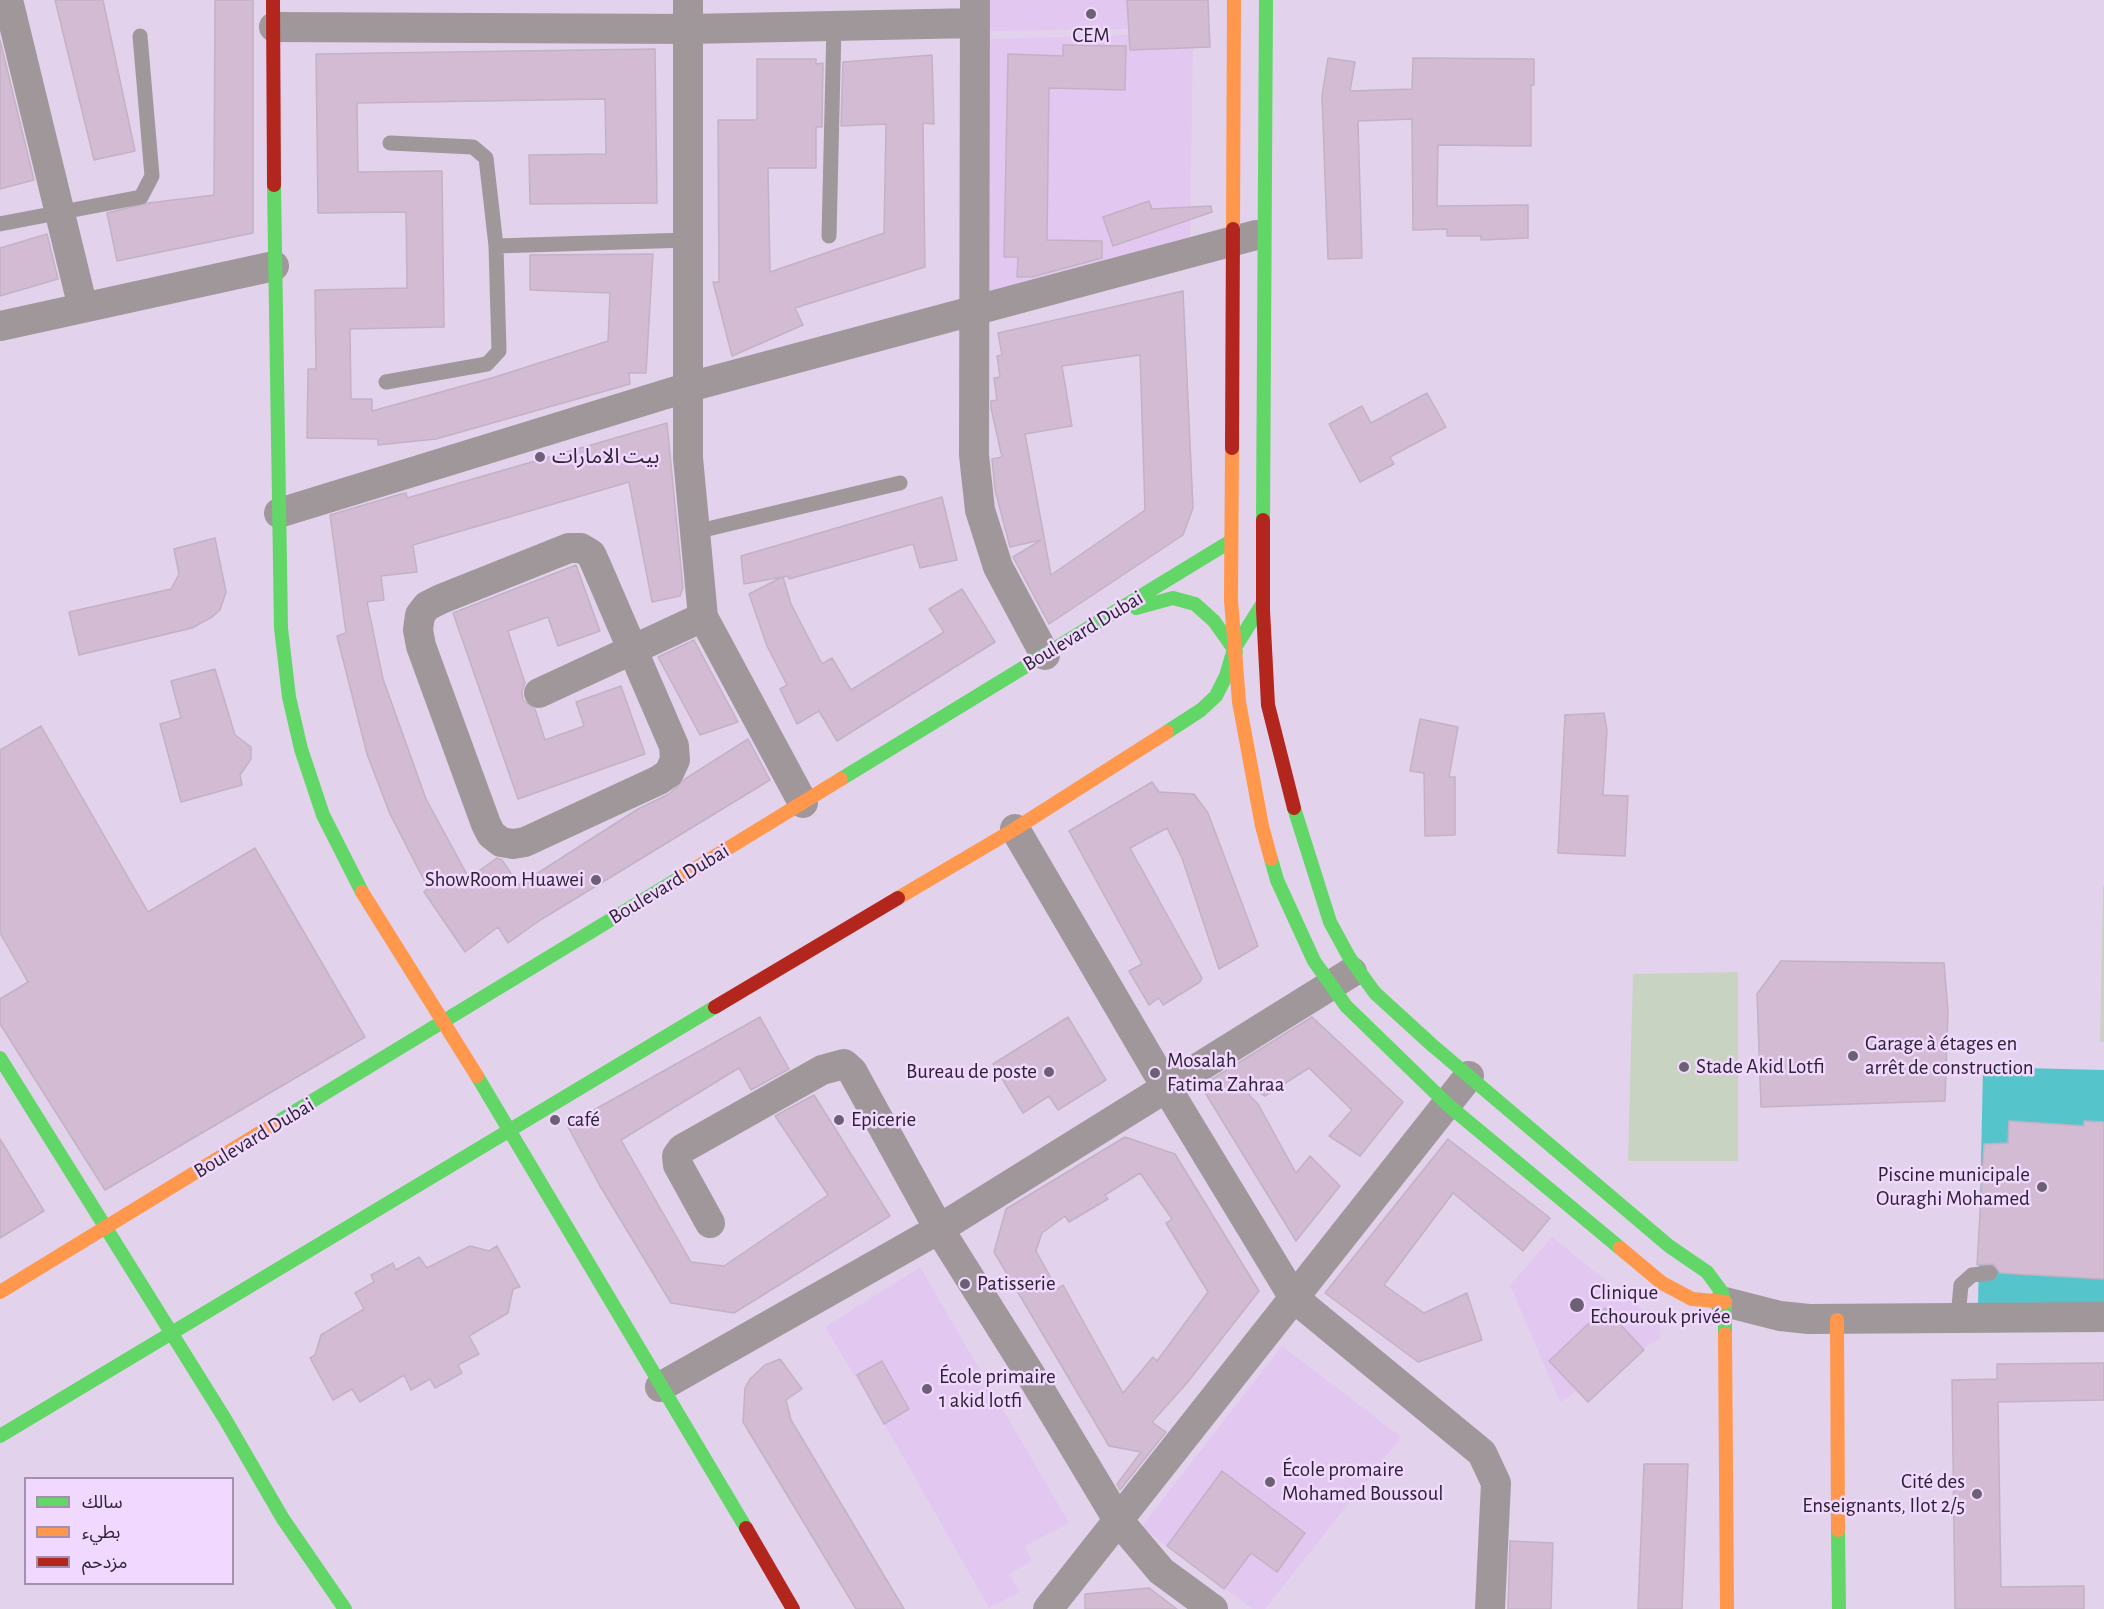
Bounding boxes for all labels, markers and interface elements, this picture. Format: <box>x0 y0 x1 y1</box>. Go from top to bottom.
marker: CEM <box>1084 7 1098 21</box>
place label: CEM <box>1072 23 1110 49</box>
place label: بيت الامارات <box>552 444 659 470</box>
marker: بيت الامارات <box>533 450 547 464</box>
street label: Boulevard Dubai <box>1018 585 1148 677</box>
street label: Boulevard Dubai <box>604 838 734 930</box>
place label: ShowRoom Huawei <box>425 867 584 893</box>
marker: ShowRoom Huawei <box>589 873 603 887</box>
place label: Garage à étages en arrêt de construction <box>1865 1031 2034 1081</box>
place label: Mosalah Fatima Zahraa <box>1167 1048 1284 1098</box>
marker: Garage à étages en arrêt de construction <box>1846 1049 1860 1063</box>
place label: Stade Akid Lotfi <box>1696 1054 1825 1080</box>
place label: Bureau de poste <box>906 1059 1037 1085</box>
marker: Stade Akid Lotfi <box>1677 1060 1691 1074</box>
marker: Bureau de poste <box>1042 1065 1056 1079</box>
marker: Mosalah Fatima Zahraa <box>1148 1066 1162 1080</box>
street label: Boulevard Dubai <box>189 1092 319 1184</box>
place label: café <box>567 1107 600 1133</box>
place label: Epicerie <box>851 1107 916 1133</box>
marker: café <box>548 1113 562 1127</box>
marker: Epicerie <box>832 1113 846 1127</box>
place label: Piscine municipale Ouraghi Mohamed <box>1876 1162 2030 1212</box>
marker: Piscine municipale Ouraghi Mohamed <box>2035 1180 2049 1194</box>
place label: Patisserie <box>977 1271 1056 1297</box>
marker: Patisserie <box>958 1277 972 1291</box>
place label: Clinique Echourouk privée <box>1590 1280 1730 1330</box>
marker: Clinique Echourouk privée <box>1568 1296 1586 1314</box>
place label: École primaire 1 akid lotfi <box>939 1364 1056 1414</box>
marker: École primaire 1 akid lotfi <box>920 1382 934 1396</box>
place label: École promaire Mohamed Boussoul <box>1282 1457 1444 1507</box>
place label: Cité des Enseignants, Ilot 2/5 <box>1802 1469 1965 1519</box>
marker: École promaire Mohamed Boussoul <box>1263 1475 1277 1489</box>
legend <box>24 1477 234 1585</box>
marker: Cité des Enseignants, Ilot 2/5 <box>1970 1487 1984 1501</box>
text: سالك <box>82 1494 123 1512</box>
text: بطيء <box>82 1524 120 1542</box>
text: مزدحم <box>82 1554 127 1572</box>

